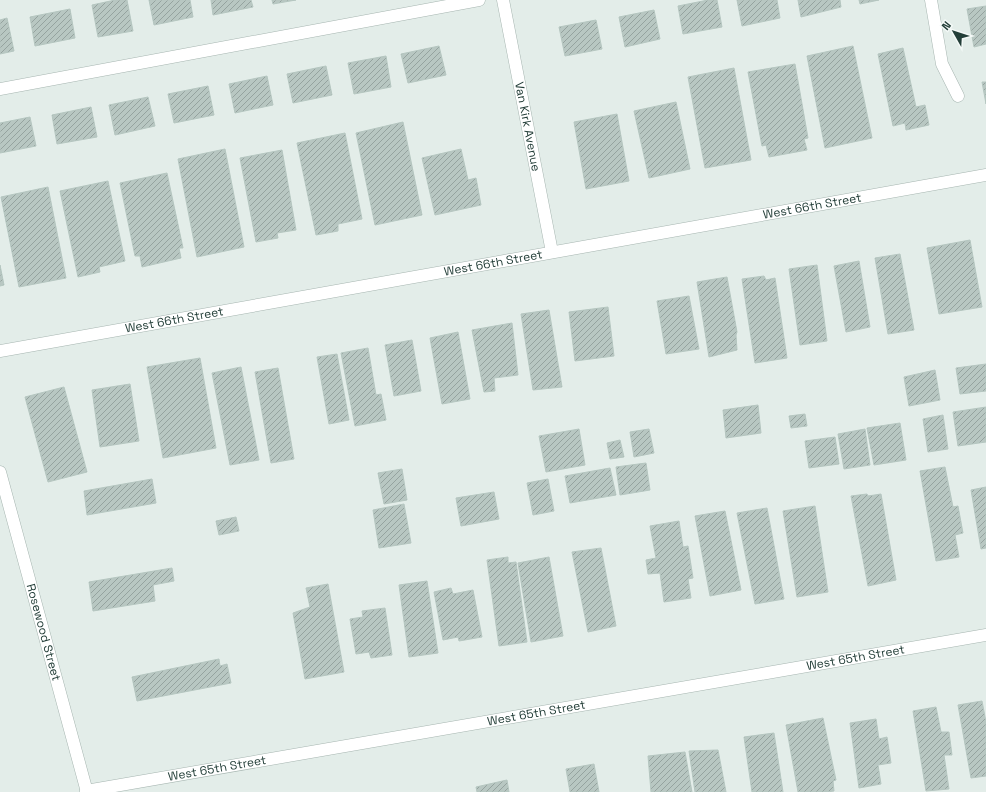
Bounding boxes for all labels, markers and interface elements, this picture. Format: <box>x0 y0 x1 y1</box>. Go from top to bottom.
north arrow <box>934 12 974 52</box>
text: N <box>938 18 954 33</box>
street label: Van Kirk Avenue <box>511 80 544 173</box>
street label: West 66th Street <box>762 189 863 223</box>
street label: West 66th Street <box>443 246 544 280</box>
street label: West 66th Street <box>124 303 225 337</box>
street label: Rosewood Street <box>23 582 64 683</box>
street label: West 65th Street <box>805 641 906 674</box>
street label: West 65th Street <box>486 697 587 729</box>
street label: West 65th Street <box>167 752 267 785</box>

